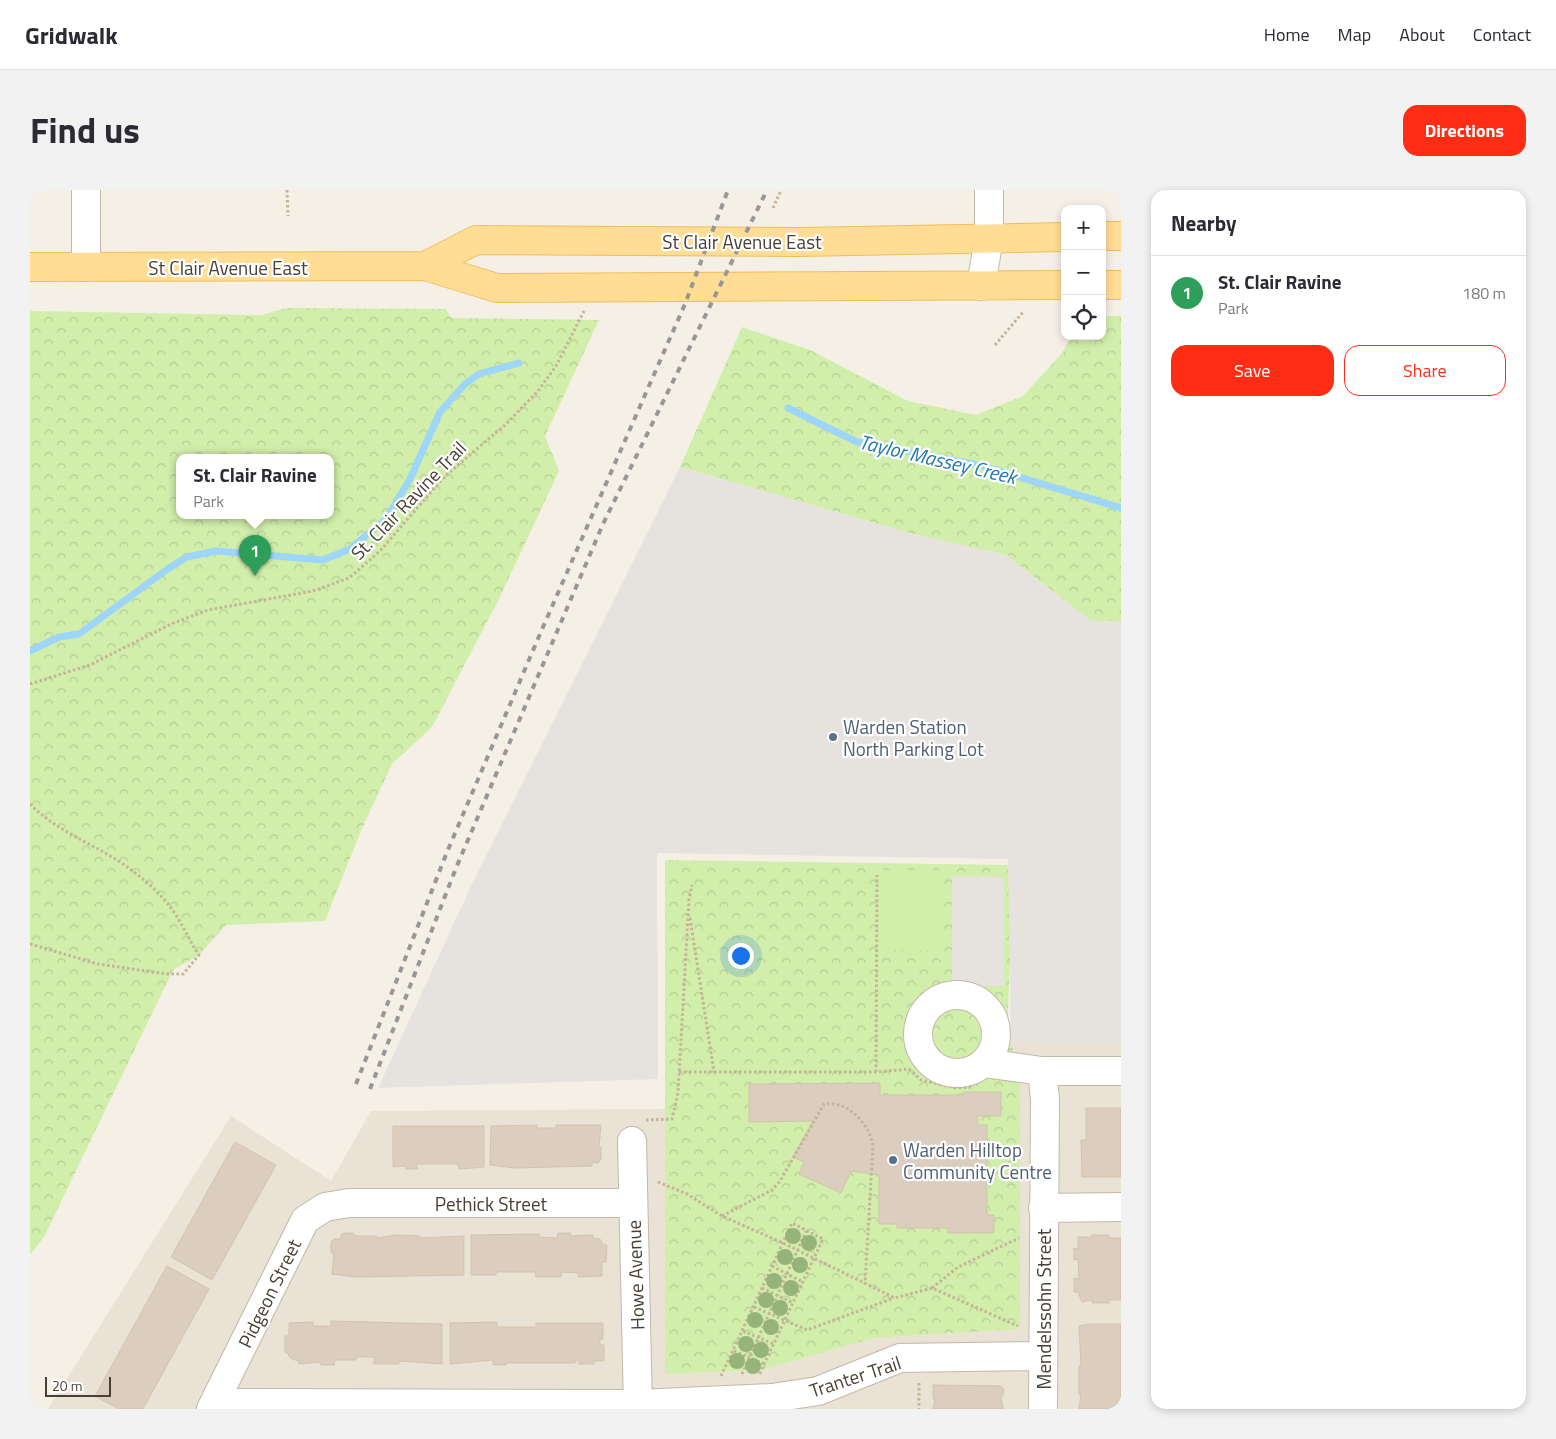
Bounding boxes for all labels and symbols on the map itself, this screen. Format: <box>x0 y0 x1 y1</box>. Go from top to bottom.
street label: St Clair Avenue East <box>662 227 822 256</box>
street label: St Clair Avenue East <box>148 253 308 282</box>
water label: Taylor Massey Creek <box>856 426 1022 493</box>
street label: St. Clair Ravine Trail <box>344 434 472 566</box>
pin: 1 <box>239 535 271 576</box>
place label: Warden Station North Parking Lot <box>843 712 984 763</box>
marker: Warden Station North Parking Lot <box>827 731 839 743</box>
your location <box>728 943 754 969</box>
place label: Warden Hilltop Community Centre <box>903 1135 1052 1186</box>
marker: Warden Hilltop Community Centre <box>887 1154 899 1166</box>
street label: Pethick Street <box>435 1189 547 1218</box>
street label: Howe Avenue <box>619 1219 651 1331</box>
street label: Mendelssohn Street <box>1029 1228 1058 1389</box>
street label: Pidgeon Street <box>230 1233 308 1352</box>
street label: Tranter Trail <box>806 1348 904 1404</box>
scale bar <box>45 1374 111 1397</box>

